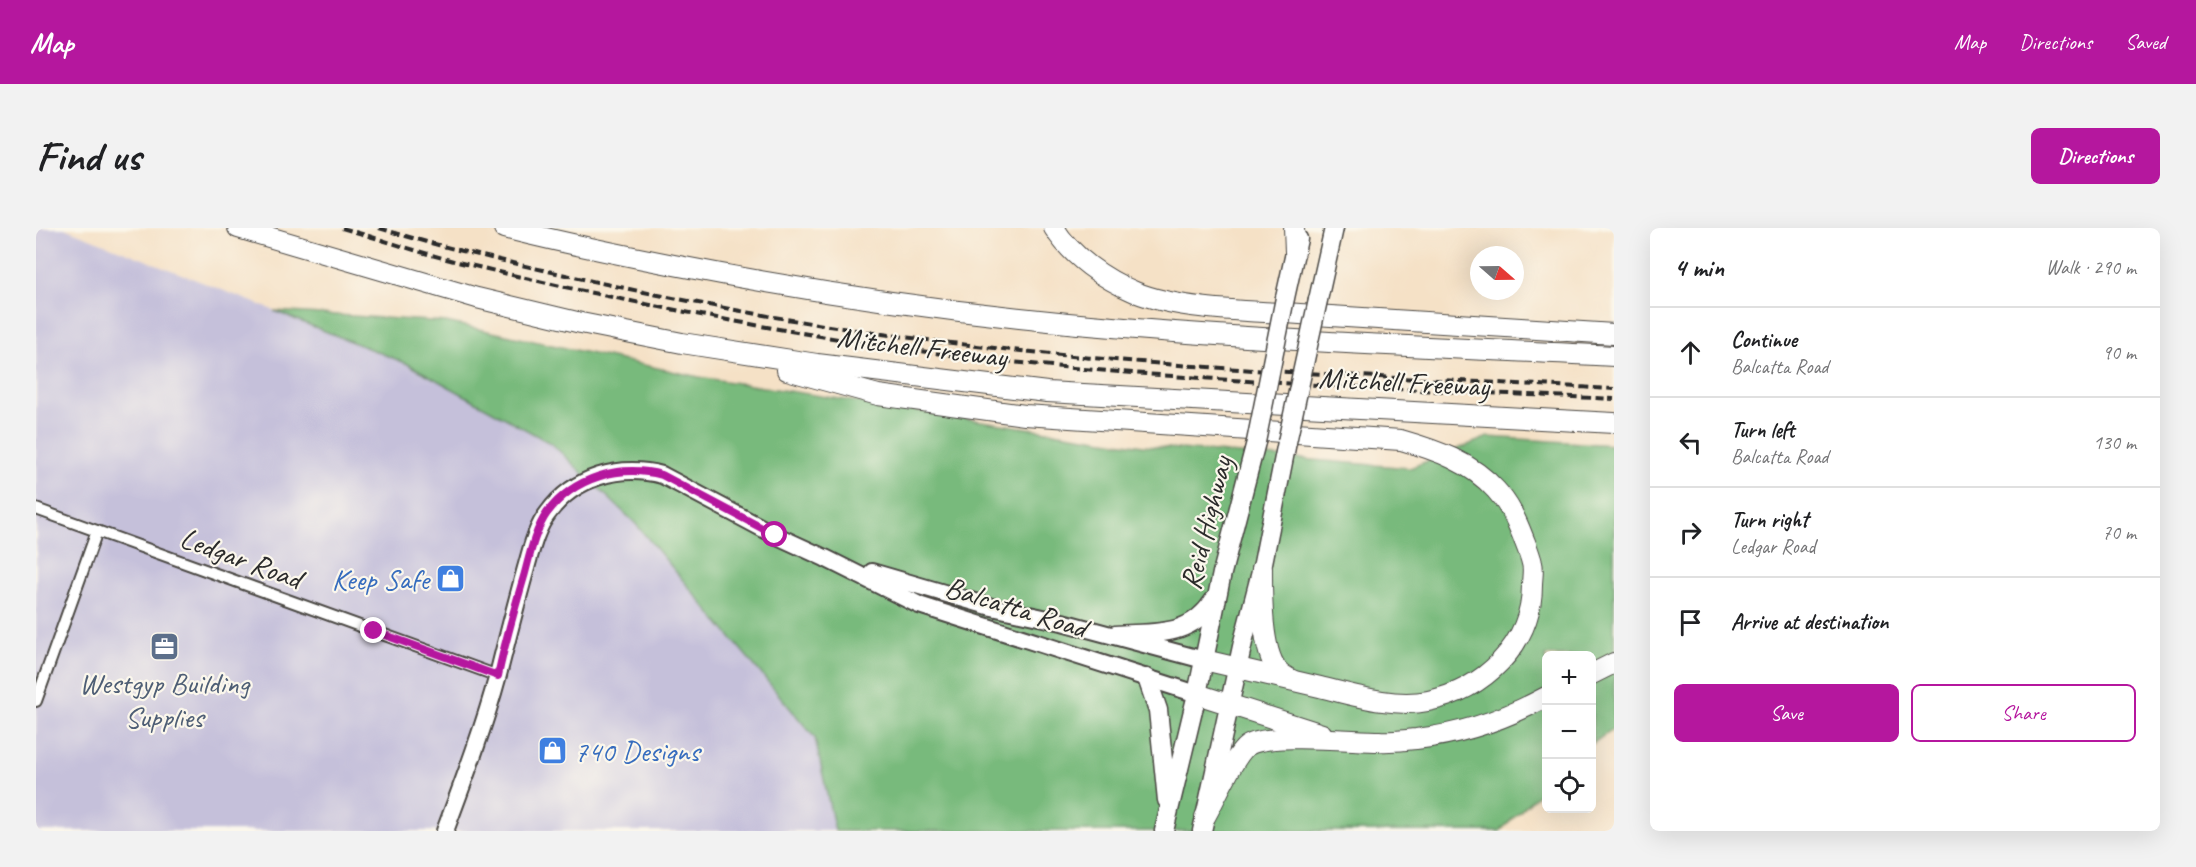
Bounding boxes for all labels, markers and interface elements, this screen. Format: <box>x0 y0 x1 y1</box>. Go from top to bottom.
text: Map <box>30 25 73 60</box>
text: Map <box>1954 29 1986 55</box>
text: Directions <box>2019 29 2092 55</box>
text: Saved <box>2125 29 2166 55</box>
button: Directions <box>2031 128 2160 184</box>
text: Find us <box>36 130 141 183</box>
north arrow <box>1470 246 1524 300</box>
text: 4 min <box>1674 251 1724 284</box>
text: Walk · 290 m <box>2046 255 2136 280</box>
street label: Mitchell Freeway <box>835 318 1011 376</box>
text: Continue <box>1731 326 1797 354</box>
icon: ahead <box>1674 336 1707 369</box>
text: 90 m <box>2102 340 2136 365</box>
text: Balcatta Road <box>1731 354 1828 379</box>
street label: Mitchell Freeway <box>1318 359 1492 406</box>
text: Turn left <box>1731 416 1795 444</box>
icon: left <box>1674 426 1707 459</box>
text: 130 m <box>2093 430 2136 455</box>
text: Balcatta Road <box>1731 444 1828 469</box>
street label: Reid Highway <box>1171 451 1241 594</box>
text: Turn right <box>1731 506 1808 534</box>
icon: right <box>1674 516 1707 549</box>
street label: Ledgar Road <box>175 519 311 599</box>
text: 70 m <box>2102 520 2136 545</box>
route start <box>761 521 787 547</box>
text: Ledgar Road <box>1731 534 1815 559</box>
place label: Keep Safe <box>332 560 431 598</box>
shop icon: Keep Safe <box>434 563 466 595</box>
street label: Balcatta Road <box>941 567 1095 648</box>
icon: arrive <box>1674 606 1707 639</box>
text: Arrive at destination <box>1731 608 1888 636</box>
route end <box>360 617 386 643</box>
office icon: Westgyp Building Supplies <box>148 630 180 662</box>
map controls <box>1542 651 1596 813</box>
button: + <box>1542 651 1596 705</box>
place label: Westgyp Building Supplies <box>79 664 251 736</box>
button: Save <box>1674 684 1899 742</box>
button: Share <box>1911 684 2136 742</box>
button: − <box>1542 705 1596 759</box>
place label: 740 Designs <box>574 732 702 770</box>
shop icon: 740 Designs <box>537 735 569 767</box>
button: locate <box>1542 759 1596 813</box>

